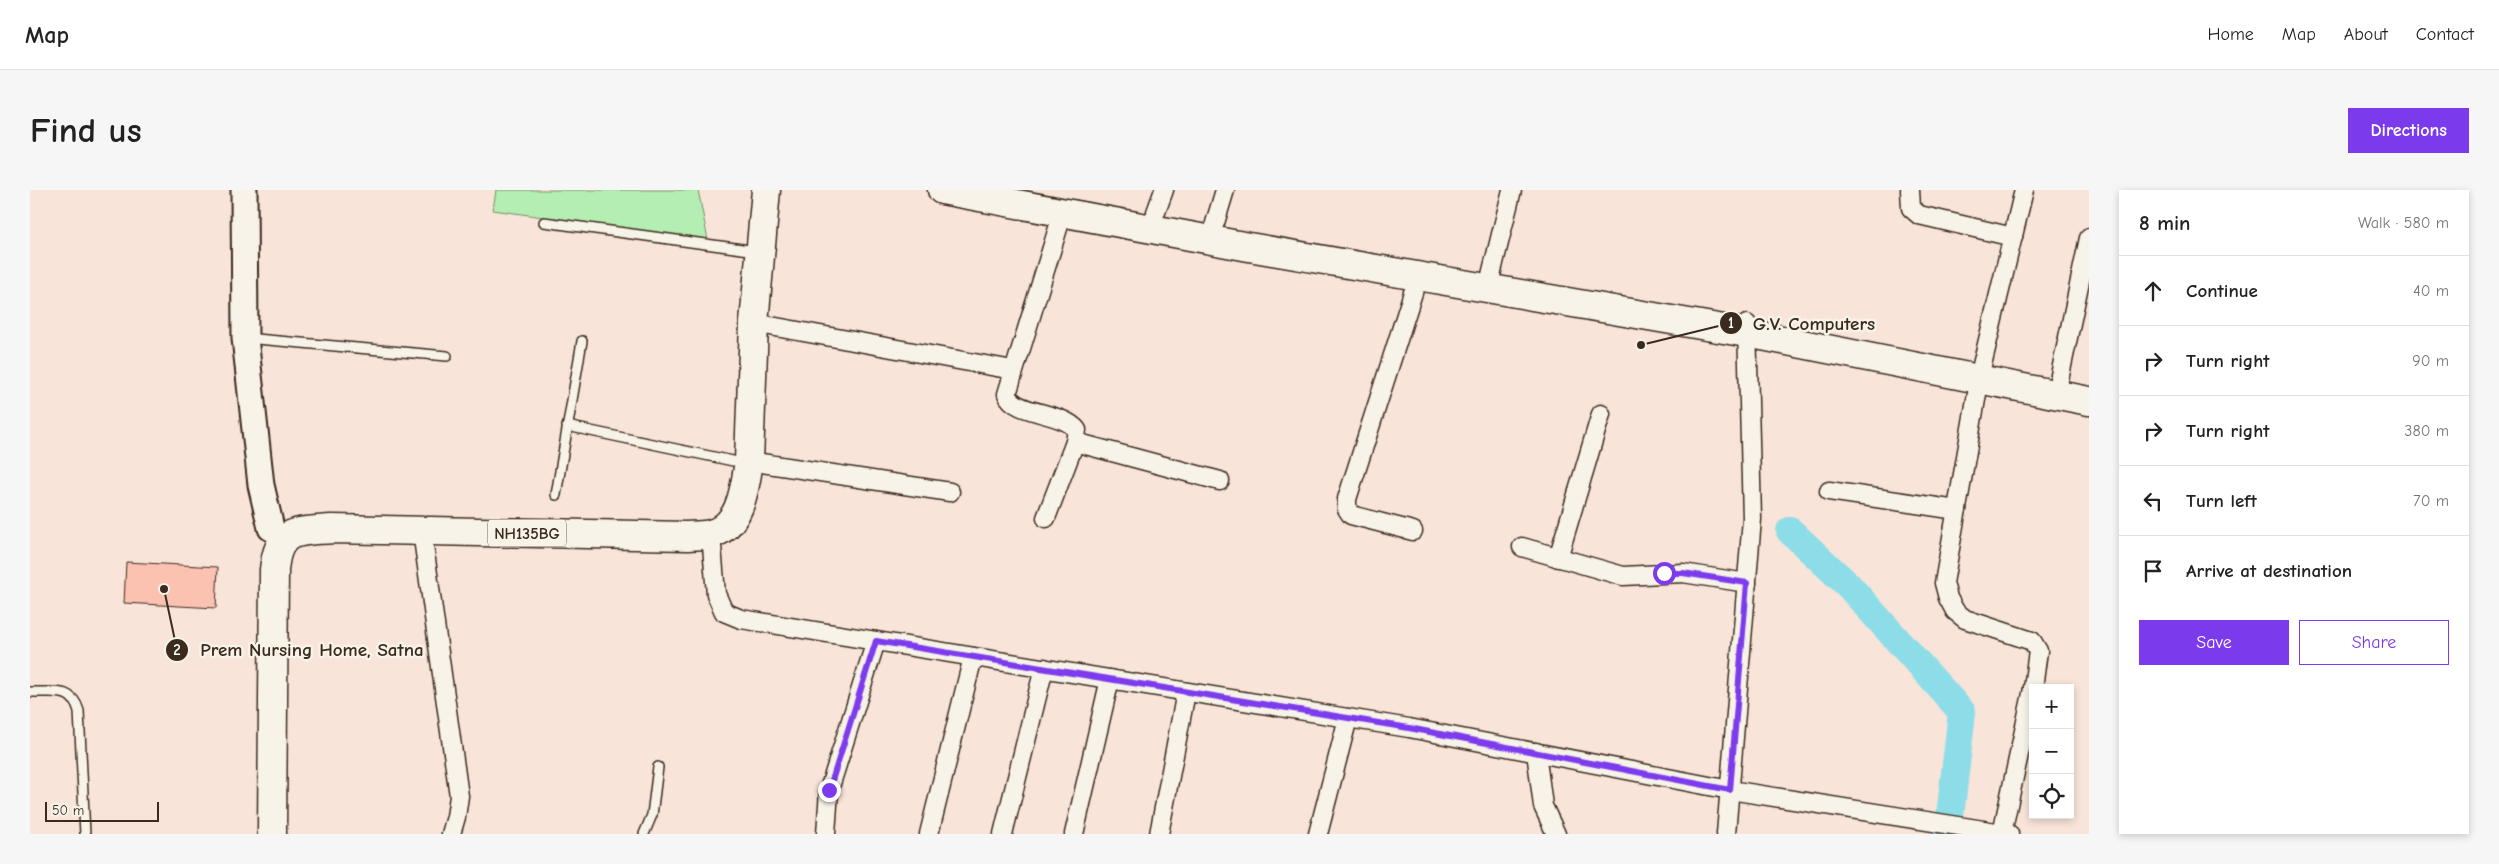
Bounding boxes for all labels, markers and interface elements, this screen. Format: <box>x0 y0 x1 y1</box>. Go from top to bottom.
text: Map <box>25 21 69 49</box>
text: Home <box>2207 24 2254 45</box>
text: Map <box>2282 24 2316 45</box>
text: About <box>2344 24 2388 45</box>
text: Contact <box>2416 24 2474 45</box>
button: Directions <box>2348 108 2469 153</box>
text: Find us <box>30 110 142 151</box>
text: 8 min <box>2139 211 2190 235</box>
text: Walk · 580 m <box>2358 214 2449 232</box>
icon: ahead <box>2139 277 2167 305</box>
text: Continue <box>2186 280 2258 302</box>
text: 40 m <box>2413 282 2449 300</box>
callout: G.V. Computers <box>1718 306 1886 340</box>
text: G.V. Computers <box>1753 313 1875 335</box>
text: 1 <box>1728 314 1734 332</box>
icon: right <box>2139 347 2167 375</box>
text: Turn right <box>2186 350 2270 372</box>
text: 90 m <box>2412 352 2449 370</box>
icon: right <box>2139 417 2167 445</box>
text: Turn right <box>2186 420 2270 442</box>
text: 380 m <box>2404 422 2449 440</box>
icon: left <box>2139 487 2167 515</box>
text: Turn left <box>2186 490 2257 512</box>
text: 70 m <box>2413 492 2449 510</box>
road number: NH135BG <box>488 519 566 546</box>
icon: arrive <box>2139 557 2167 585</box>
text: Arrive at destination <box>2186 560 2352 582</box>
route start <box>1653 562 1676 585</box>
button: Save <box>2139 620 2289 665</box>
button: Share <box>2299 620 2449 665</box>
callout: Prem Nursing Home, Satna <box>165 633 433 667</box>
text: Prem Nursing Home, Satna <box>200 639 424 661</box>
text: 2 <box>173 641 181 659</box>
map controls <box>2029 684 2074 819</box>
button: + <box>2029 684 2074 729</box>
button: − <box>2029 729 2074 774</box>
button: locate <box>2029 774 2074 819</box>
route end <box>818 779 841 802</box>
scale bar <box>45 799 159 822</box>
text: 50 m <box>52 802 84 819</box>

